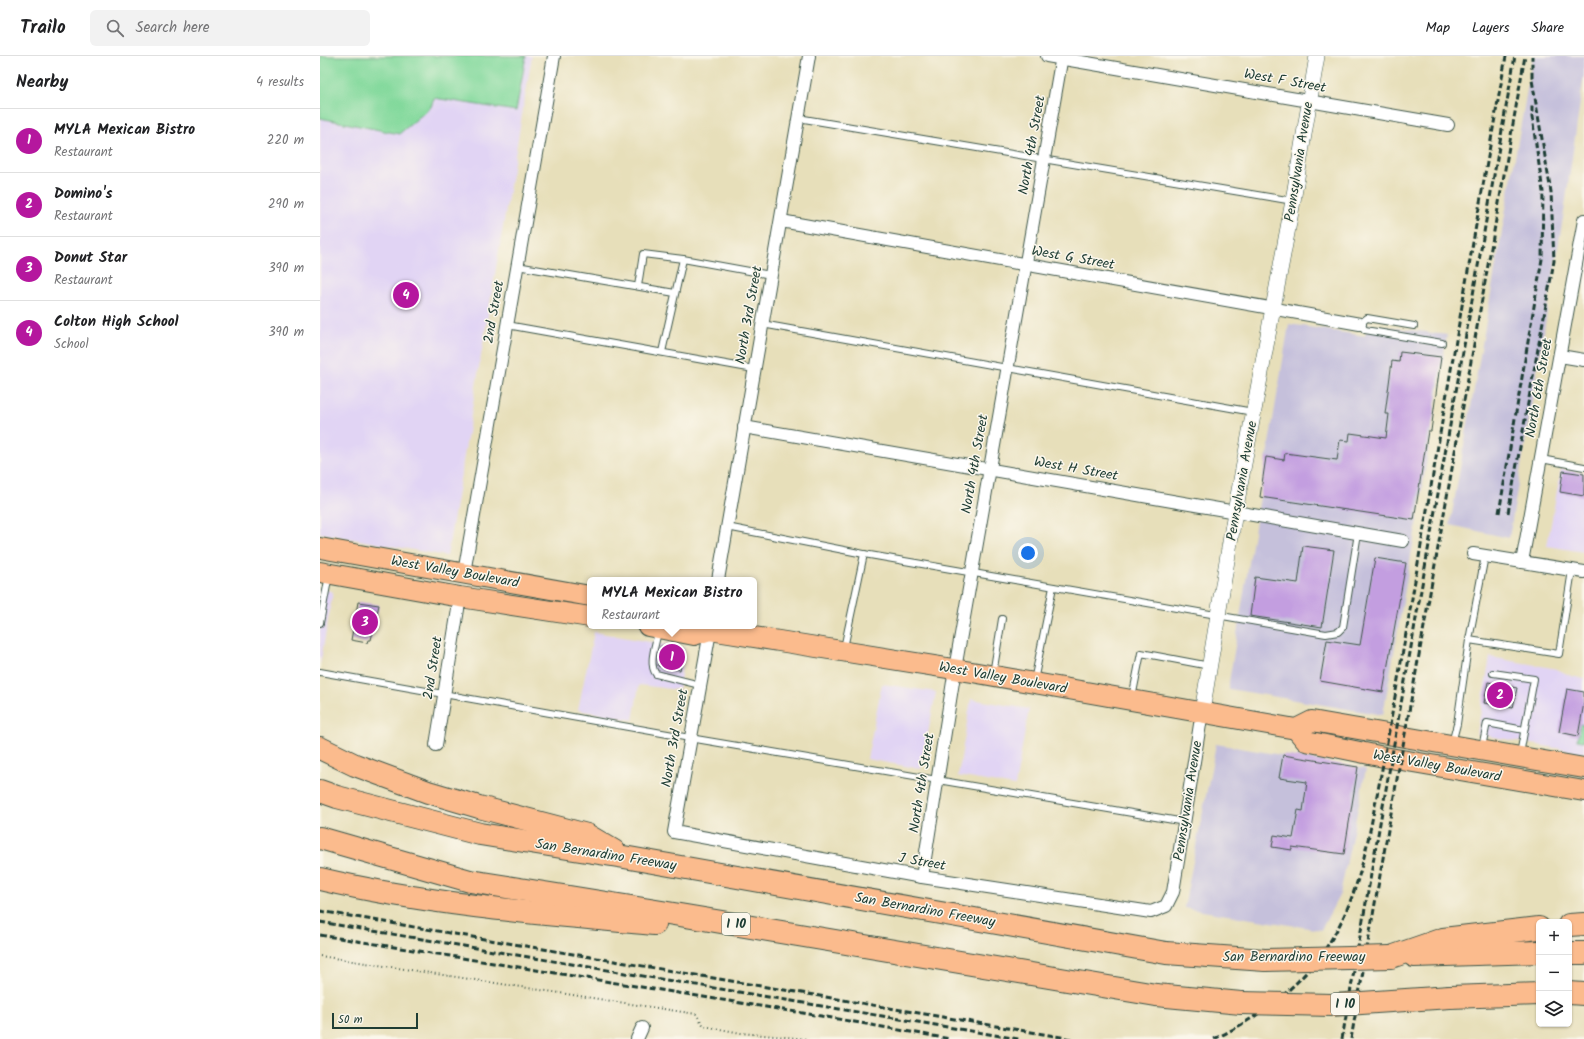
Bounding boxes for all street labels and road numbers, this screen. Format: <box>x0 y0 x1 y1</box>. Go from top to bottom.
street label: West F Street <box>1242 63 1328 99</box>
street label: North 4th Street <box>1012 93 1052 197</box>
street label: Pennsylvania Avenue <box>1279 100 1319 224</box>
street label: West G Street <box>1030 240 1117 276</box>
street label: North 3rd Street <box>730 263 769 366</box>
street label: 2nd Street <box>478 278 510 345</box>
street label: North 6th Street <box>1519 336 1559 440</box>
street label: North 4th Street <box>955 412 995 516</box>
street label: Pennsylvania Avenue <box>1221 419 1263 543</box>
street label: West H Street <box>1032 451 1120 487</box>
street label: West Valley Boulevard <box>389 550 522 594</box>
street label: 2nd Street <box>417 634 449 701</box>
street label: West Valley Boulevard <box>937 656 1070 700</box>
street label: North 3rd Street <box>656 686 695 789</box>
street label: North 4th Street <box>903 731 941 834</box>
street label: Pennsylvania Avenue <box>1168 739 1208 863</box>
street label: West Valley Boulevard <box>1371 744 1504 788</box>
street label: San Bernardino Freeway <box>534 833 678 877</box>
street label: J Street <box>897 847 948 877</box>
street label: San Bernardino Freeway <box>853 887 997 933</box>
road number: I 10 <box>722 913 750 935</box>
street label: San Bernardino Freeway <box>1223 946 1366 968</box>
road number: I 10 <box>1331 993 1359 1015</box>

